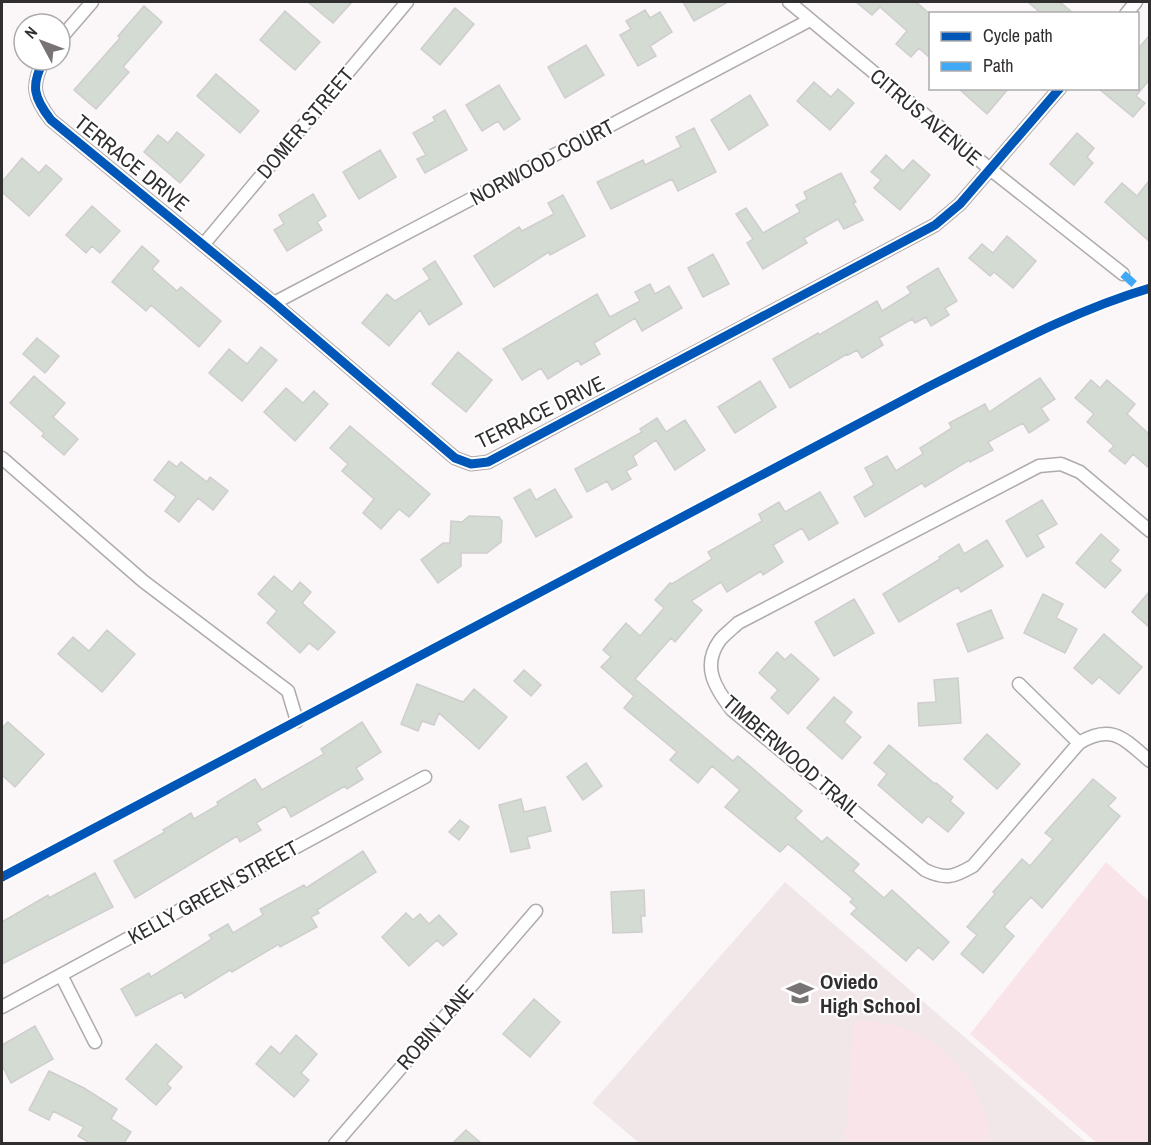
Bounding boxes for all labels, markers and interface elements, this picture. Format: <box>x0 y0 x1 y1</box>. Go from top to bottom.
north arrow <box>12 12 72 72</box>
legend <box>929 12 1139 90</box>
text: N <box>19 21 42 43</box>
text: Cycle path <box>983 23 1053 48</box>
text: Path <box>983 53 1013 78</box>
street label: DOMER STREET <box>250 61 360 185</box>
street label: CITRUS AVENUE <box>864 62 988 172</box>
street label: TERRACE DRIVE <box>69 108 195 218</box>
street label: NORWOOD COURT <box>465 112 619 212</box>
street label: TERRACE DRIVE <box>471 368 609 456</box>
street label: TIMBERWOOD TRAIL <box>717 688 867 824</box>
street label: KELLY GREEN STREET <box>123 833 304 951</box>
place label: Oviedo High School <box>820 967 920 1020</box>
street label: ROBIN LANE <box>390 978 480 1076</box>
school or university icon: Oviedo High School <box>785 978 815 1008</box>

